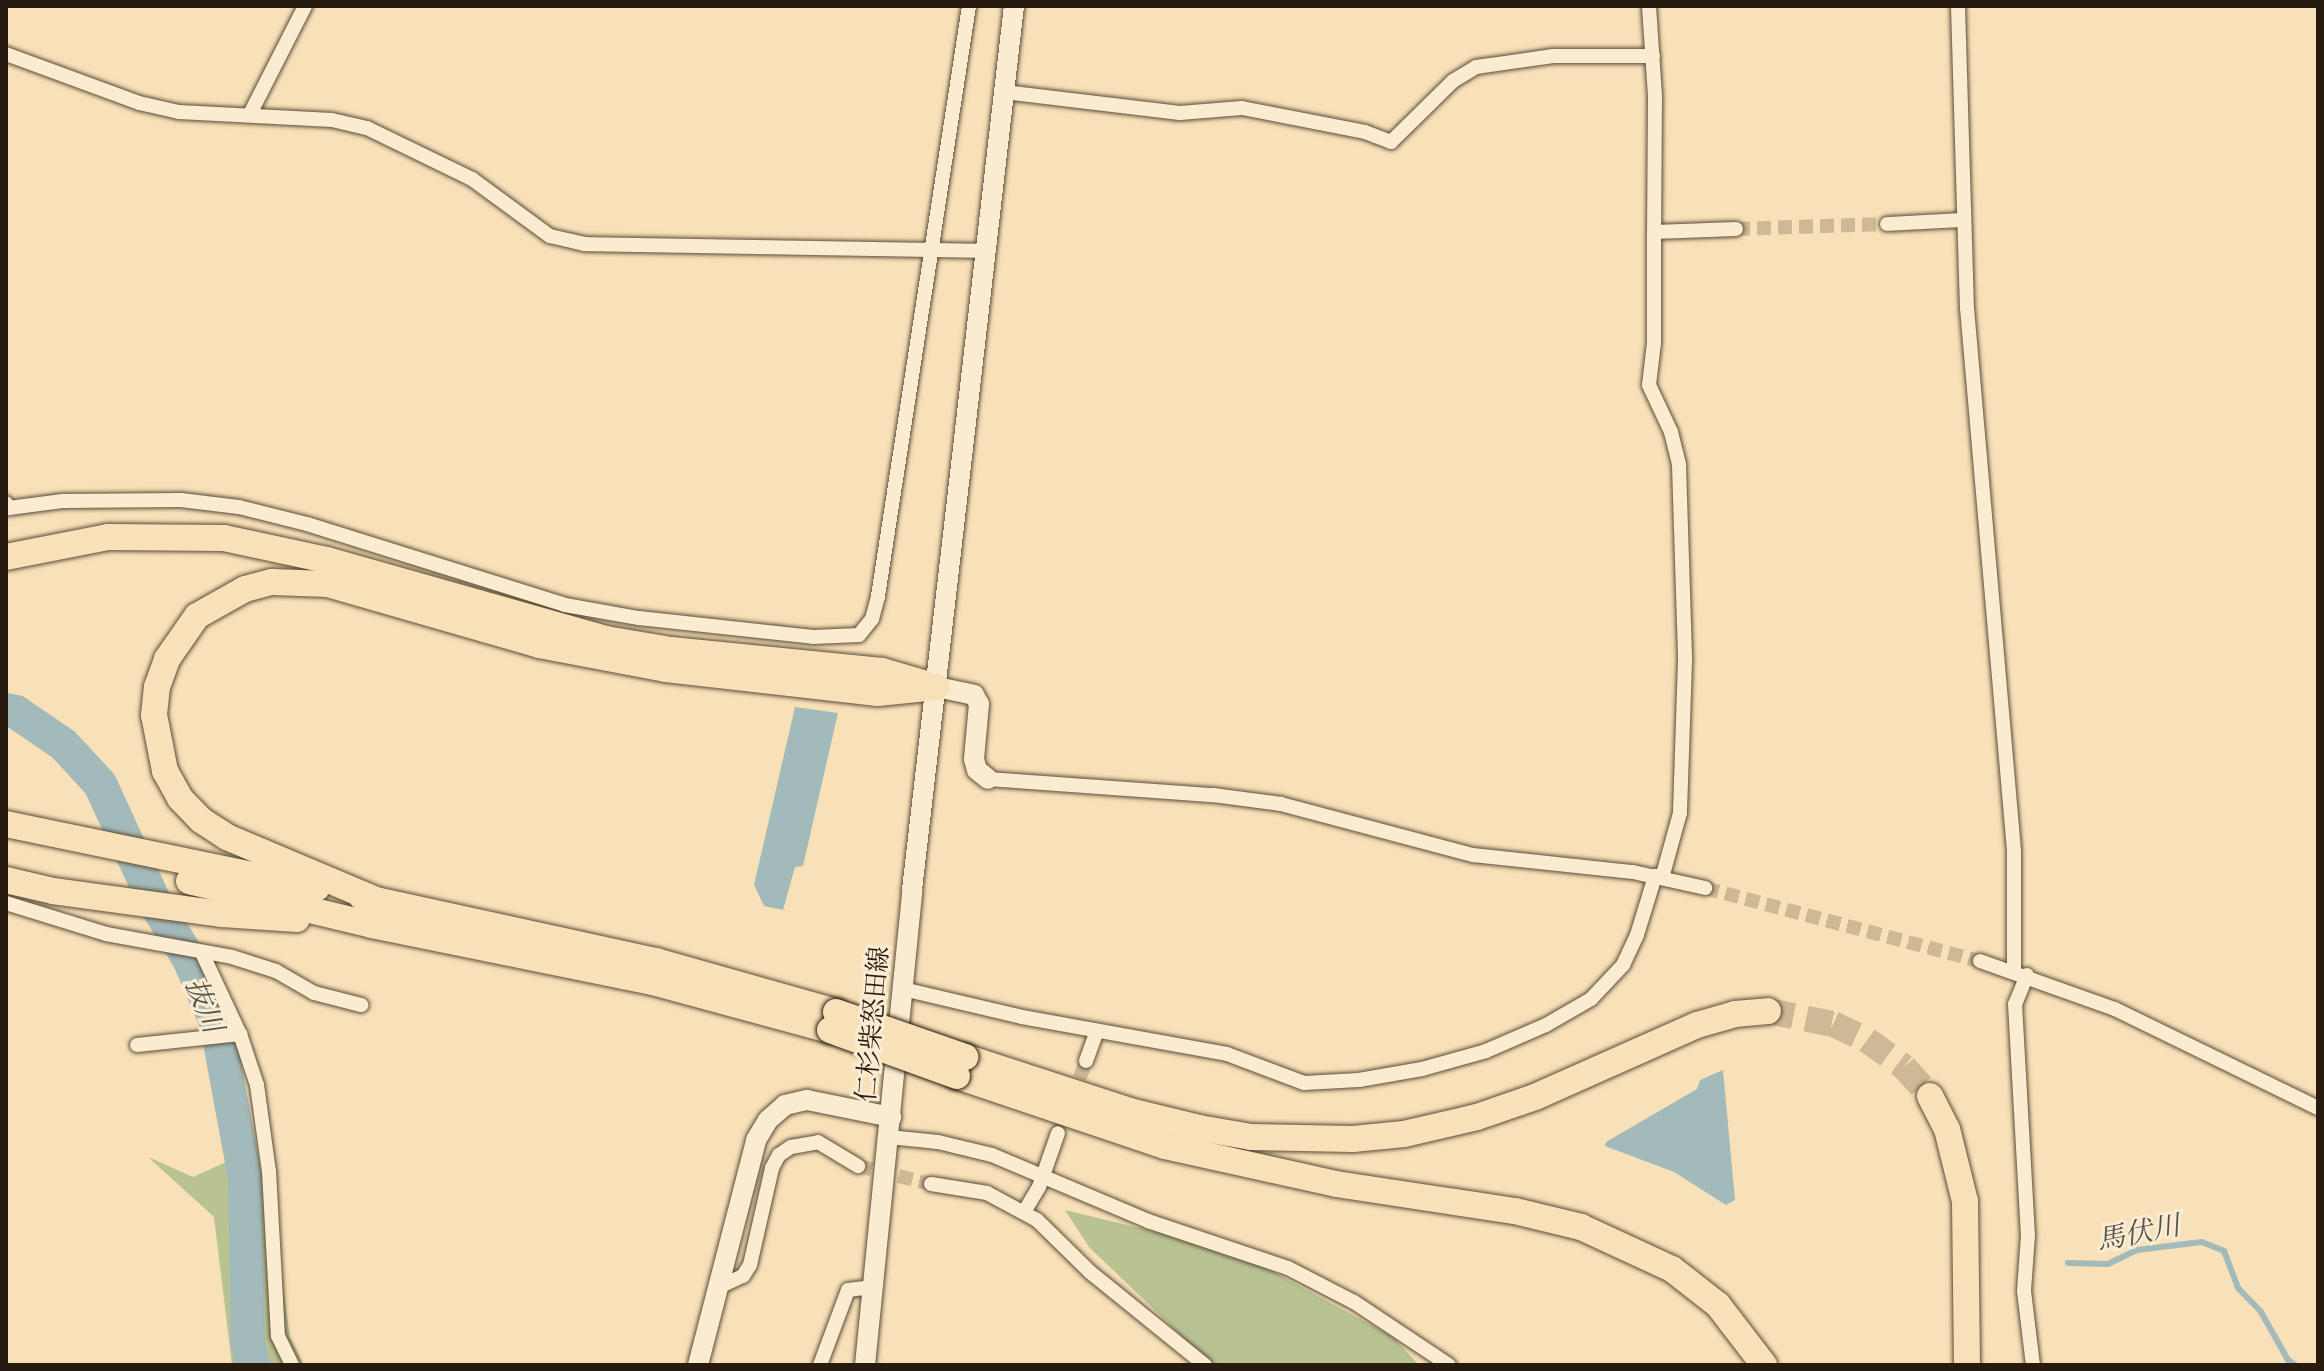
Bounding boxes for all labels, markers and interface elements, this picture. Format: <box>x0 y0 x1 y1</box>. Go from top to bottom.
street label: 仁杉柴怒田線 <box>851 945 895 1103</box>
water label: 抜川 <box>179 973 231 1037</box>
water label: 馬伏川 <box>2094 1207 2182 1257</box>

